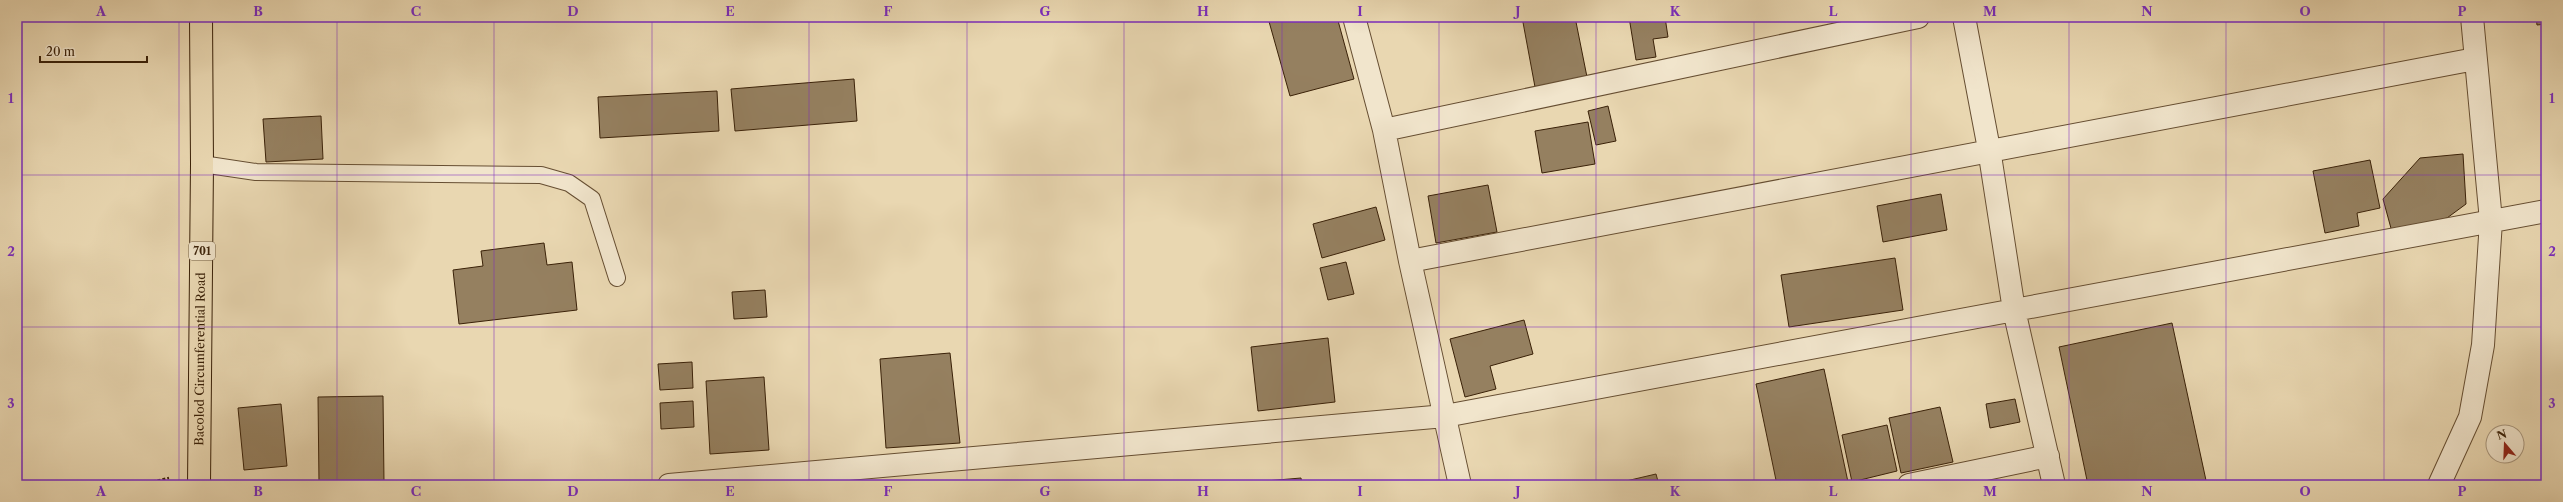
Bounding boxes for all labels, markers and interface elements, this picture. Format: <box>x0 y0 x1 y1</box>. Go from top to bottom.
text: A <box>95 3 107 19</box>
text: B <box>253 3 263 19</box>
text: C <box>411 3 421 19</box>
text: D <box>567 3 579 19</box>
text: E <box>725 3 735 19</box>
text: F <box>884 3 893 19</box>
text: G <box>1039 3 1051 19</box>
text: H <box>1197 3 1209 19</box>
text: I <box>1357 3 1363 19</box>
text: J <box>1513 3 1521 19</box>
text: K <box>1670 3 1681 19</box>
text: L <box>1829 3 1838 19</box>
text: M <box>1983 3 1997 19</box>
text: N <box>2141 3 2153 19</box>
text: O <box>2299 3 2311 19</box>
text: P <box>2458 3 2467 19</box>
scale bar <box>40 38 147 64</box>
text: 20 m <box>46 44 75 59</box>
text: 1 <box>8 90 14 106</box>
text: 1 <box>2549 90 2555 106</box>
road number: 701 <box>189 242 215 260</box>
text: 2 <box>7 243 15 259</box>
text: 2 <box>2548 243 2556 259</box>
street label: Bacolod Circumferential Road <box>191 272 208 446</box>
text: 3 <box>7 395 15 411</box>
text: 3 <box>2548 395 2556 411</box>
north arrow <box>2485 424 2525 464</box>
text: N <box>2495 426 2509 443</box>
text: A <box>95 483 107 499</box>
text: B <box>253 483 263 499</box>
text: C <box>411 483 421 499</box>
text: D <box>567 483 579 499</box>
text: E <box>725 483 735 499</box>
text: F <box>884 483 893 499</box>
text: G <box>1039 483 1051 499</box>
text: H <box>1197 483 1209 499</box>
text: I <box>1357 483 1363 499</box>
text: J <box>1513 483 1521 499</box>
text: K <box>1670 483 1681 499</box>
text: L <box>1829 483 1838 499</box>
text: M <box>1983 483 1997 499</box>
text: N <box>2141 483 2153 499</box>
text: O <box>2299 483 2311 499</box>
text: P <box>2458 483 2467 499</box>

